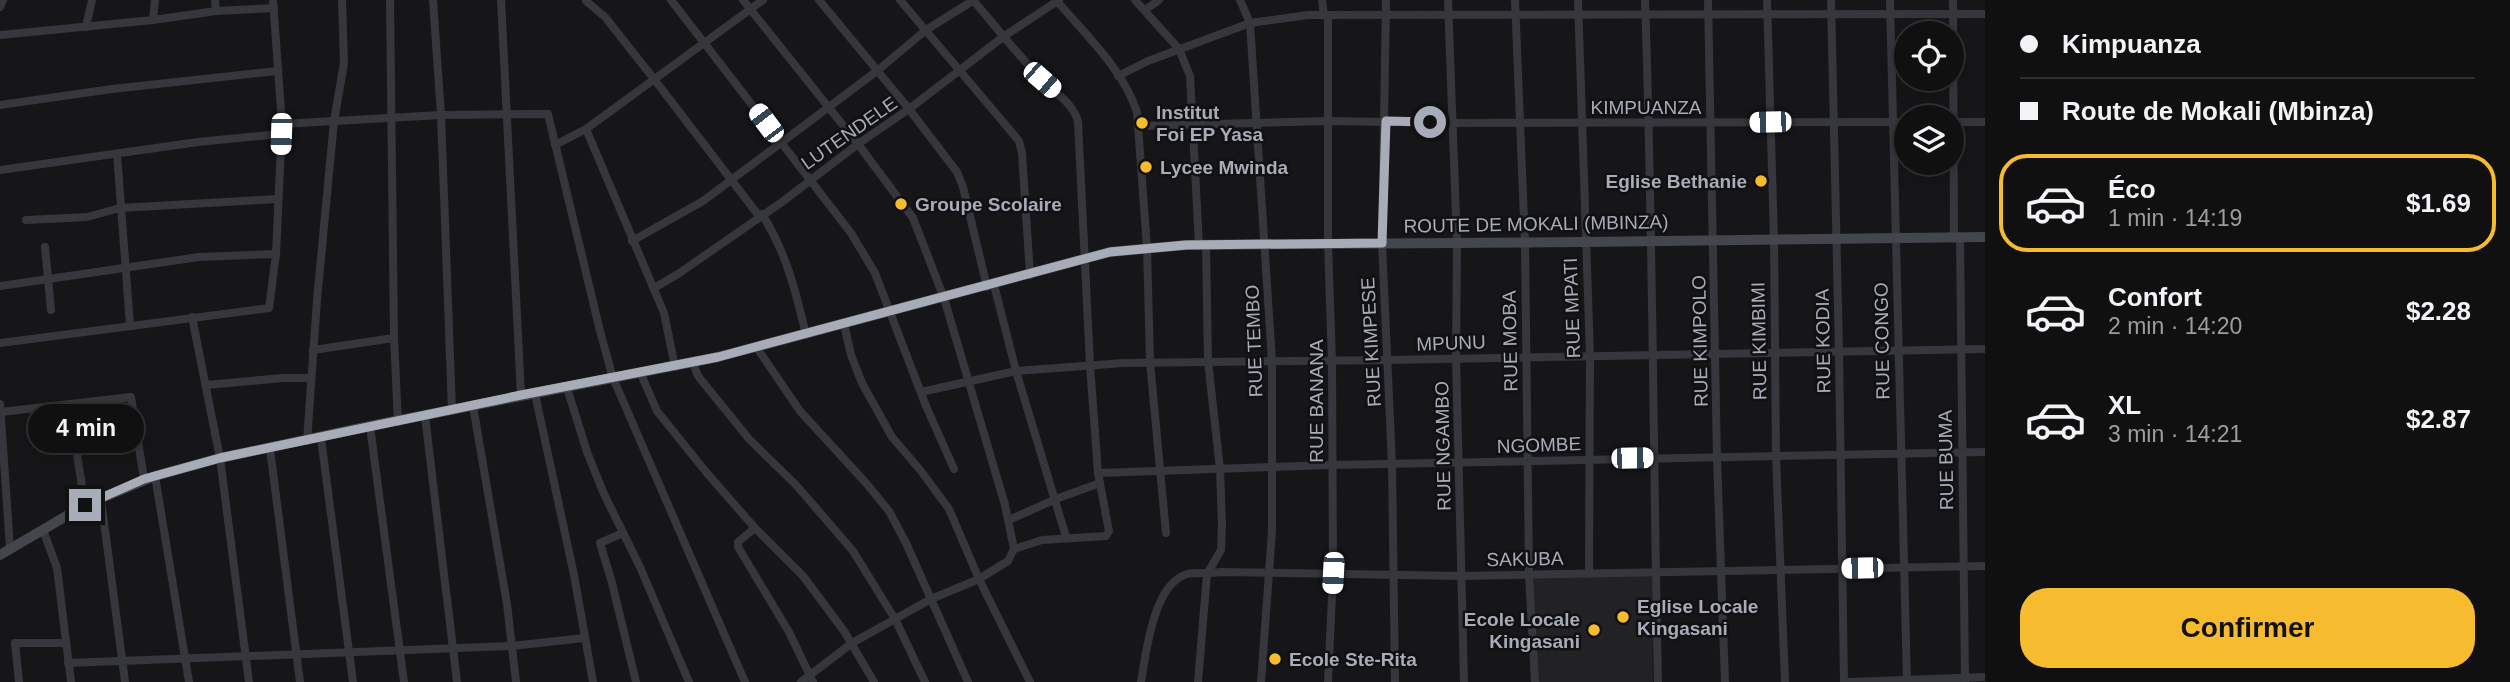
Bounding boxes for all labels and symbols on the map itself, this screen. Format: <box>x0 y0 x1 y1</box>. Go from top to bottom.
car <box>1020 58 1065 102</box>
street label: LUTENDELE <box>797 92 901 174</box>
street label: KIMPUANZA <box>1591 97 1702 118</box>
car <box>745 100 788 146</box>
place label: Institut Foi EP Yasa <box>1156 102 1263 145</box>
route start <box>1414 106 1446 138</box>
car <box>1749 111 1792 133</box>
car <box>270 113 293 155</box>
marker: Institut Foi EP Yasa <box>1134 115 1150 131</box>
place label: Lycee Mwinda <box>1160 157 1289 178</box>
marker: Lycee Mwinda <box>1138 159 1154 175</box>
place label: Eglise Bethanie <box>1606 171 1747 192</box>
marker: Eglise Bethanie <box>1753 173 1769 189</box>
place label: Groupe Scolaire <box>915 194 1062 215</box>
marker: Groupe Scolaire <box>893 196 909 212</box>
street label: ROUTE DE MOKALI (MBINZA) <box>1403 211 1669 237</box>
street label: RUE MPATI <box>1560 257 1584 359</box>
street label: RUE KIMPOLO <box>1688 275 1712 407</box>
street label: RUE KIMPESE <box>1357 277 1385 407</box>
street label: RUE KIMBIMI <box>1747 282 1771 400</box>
street label: RUE CONGO <box>1870 282 1894 400</box>
street label: RUE TEMBO <box>1242 284 1266 398</box>
street label: RUE KODIA <box>1812 288 1834 393</box>
street label: RUE MOBA <box>1499 290 1521 392</box>
street label: MPUNU <box>1416 331 1486 355</box>
street label: RUE BANANA <box>1306 339 1327 463</box>
street label: RUE NGAMBO <box>1431 381 1455 511</box>
callout: 4 min <box>27 404 143 452</box>
street label: RUE BUMA <box>1935 409 1957 510</box>
street label: NGOMBE <box>1496 433 1582 457</box>
car <box>1611 447 1654 469</box>
route end <box>69 489 101 521</box>
street label: SAKUBA <box>1486 548 1564 570</box>
car <box>1322 551 1345 595</box>
car <box>1841 557 1884 579</box>
place label: Eglise Locale Kingasani <box>1637 596 1758 639</box>
place label: Ecole Locale Kingasani <box>1464 609 1580 652</box>
marker: Eglise Locale Kingasani <box>1615 609 1631 625</box>
marker: Ecole Locale Kingasani <box>1586 622 1602 638</box>
place label: Ecole Ste-Rita <box>1289 649 1417 670</box>
marker: Ecole Ste-Rita <box>1267 651 1283 667</box>

